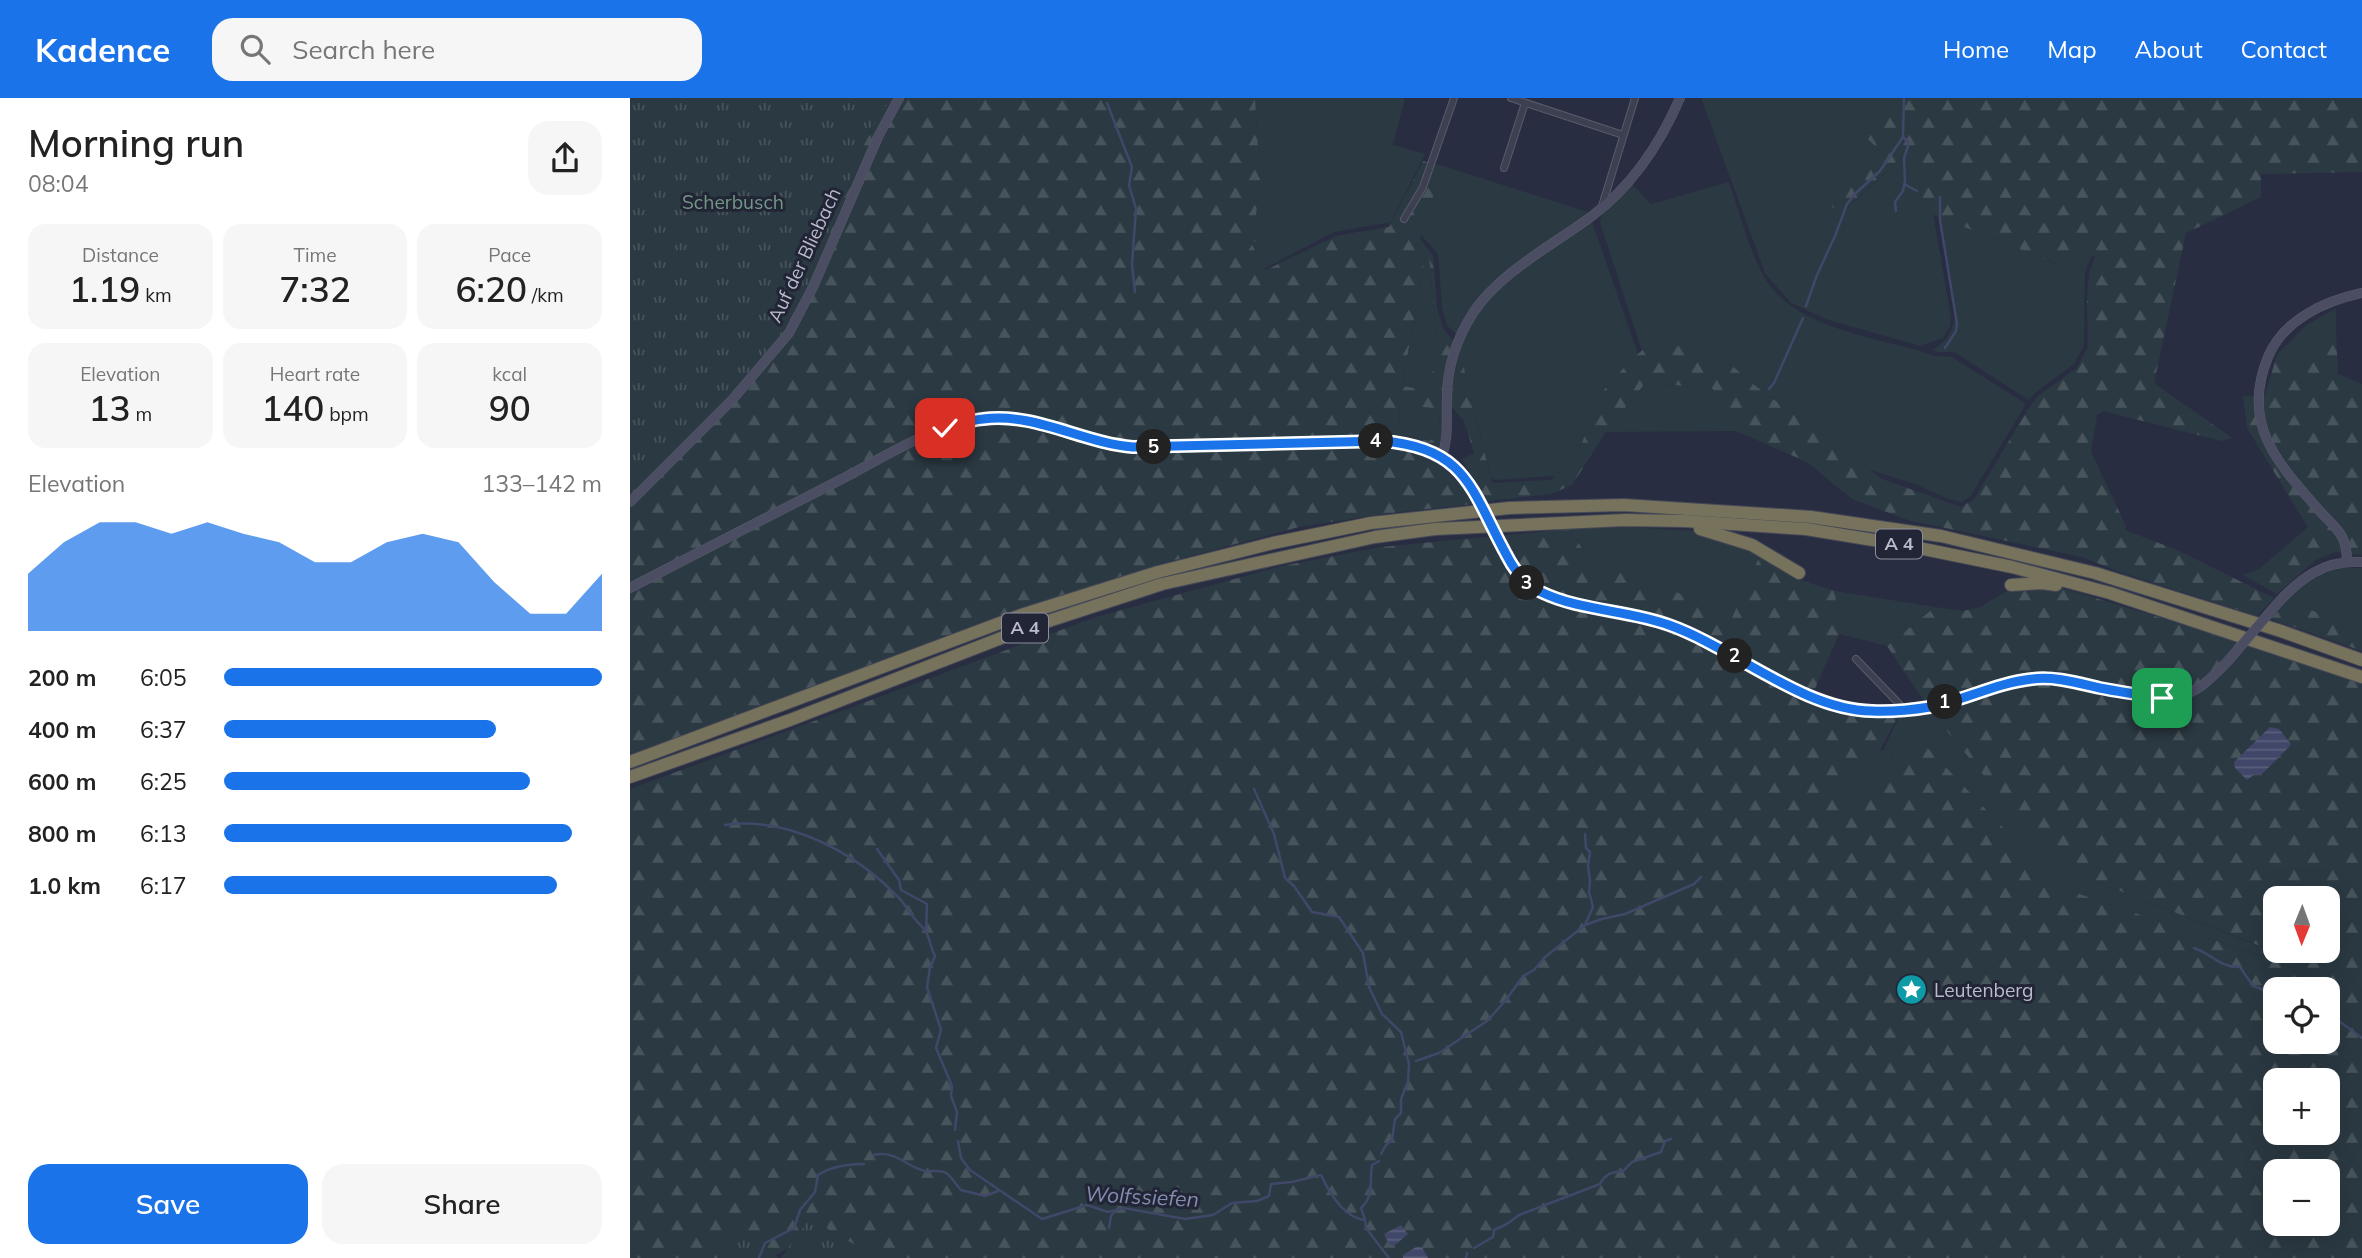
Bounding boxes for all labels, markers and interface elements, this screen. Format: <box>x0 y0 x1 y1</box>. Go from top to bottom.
search box <box>212 18 702 81</box>
text: Kadence <box>35 29 170 70</box>
icon: search <box>236 30 274 68</box>
text: Search here <box>292 33 435 66</box>
text: Home <box>1943 34 2009 64</box>
text: Map <box>2047 34 2097 64</box>
text: About <box>2135 34 2203 64</box>
text: Contact <box>2241 34 2327 64</box>
text: Morning run <box>28 119 244 167</box>
button: share <box>528 121 602 195</box>
text: 08:04 <box>28 169 88 198</box>
street label: Auf der Bliebach <box>762 184 846 326</box>
park label: Scherbusch <box>682 190 784 214</box>
text: Distance <box>82 243 159 267</box>
text: Time <box>293 243 337 267</box>
text: Pace <box>488 243 531 267</box>
text: 1.19 <box>69 267 140 311</box>
text: 7:32 <box>279 267 351 311</box>
text: 6:20 <box>456 267 527 311</box>
text: km <box>140 283 172 307</box>
text: /km <box>527 283 564 307</box>
text: Elevation <box>80 362 161 386</box>
text: Heart rate <box>270 362 360 386</box>
text: kcal <box>492 362 527 386</box>
text: 13 <box>88 386 131 430</box>
text: 140 <box>261 386 324 430</box>
text: 90 <box>489 386 531 430</box>
pin <box>915 398 975 458</box>
text: m <box>131 402 152 426</box>
text: bpm <box>324 402 369 426</box>
icon: check <box>926 409 964 447</box>
pin: 4 <box>1358 424 1394 458</box>
text: 4 <box>1370 428 1381 452</box>
pin: 5 <box>1136 430 1172 464</box>
text: 5 <box>1148 434 1159 458</box>
text: Elevation <box>28 469 125 498</box>
text: 133–142 m <box>481 469 602 498</box>
road number: A 4 <box>1876 530 1922 559</box>
pin: 3 <box>1510 566 1544 601</box>
text: 3 <box>1521 570 1532 594</box>
road number: A 4 <box>1002 614 1048 642</box>
pin: 2 <box>1718 638 1752 674</box>
text: 2 <box>1729 643 1740 667</box>
text: 200 m <box>28 663 96 692</box>
text: 6:05 <box>140 663 187 692</box>
pin <box>2132 668 2192 728</box>
icon: arrive <box>2143 679 2181 717</box>
pin: 1 <box>1928 684 1962 720</box>
text: 1 <box>1939 689 1950 713</box>
text: 400 m <box>28 715 96 744</box>
text: 6:37 <box>140 715 187 744</box>
text: 600 m <box>28 767 96 796</box>
text: 6:25 <box>140 767 187 796</box>
text: 800 m <box>28 819 96 848</box>
text: 6:13 <box>140 819 187 848</box>
text: 1.0 km <box>28 871 101 900</box>
text: 6:17 <box>140 871 187 900</box>
north arrow <box>2263 886 2340 962</box>
map controls <box>2263 886 2340 1236</box>
place icon: Leutenberg <box>1894 973 1928 1007</box>
button: locate <box>2263 977 2340 1054</box>
place label: Leutenberg <box>1934 978 2034 1002</box>
button: + <box>2263 1068 2340 1145</box>
button: − <box>2263 1159 2340 1236</box>
button: Save <box>28 1164 308 1244</box>
button: Share <box>322 1164 602 1244</box>
water label: Wolfssiefen <box>1085 1180 1200 1212</box>

